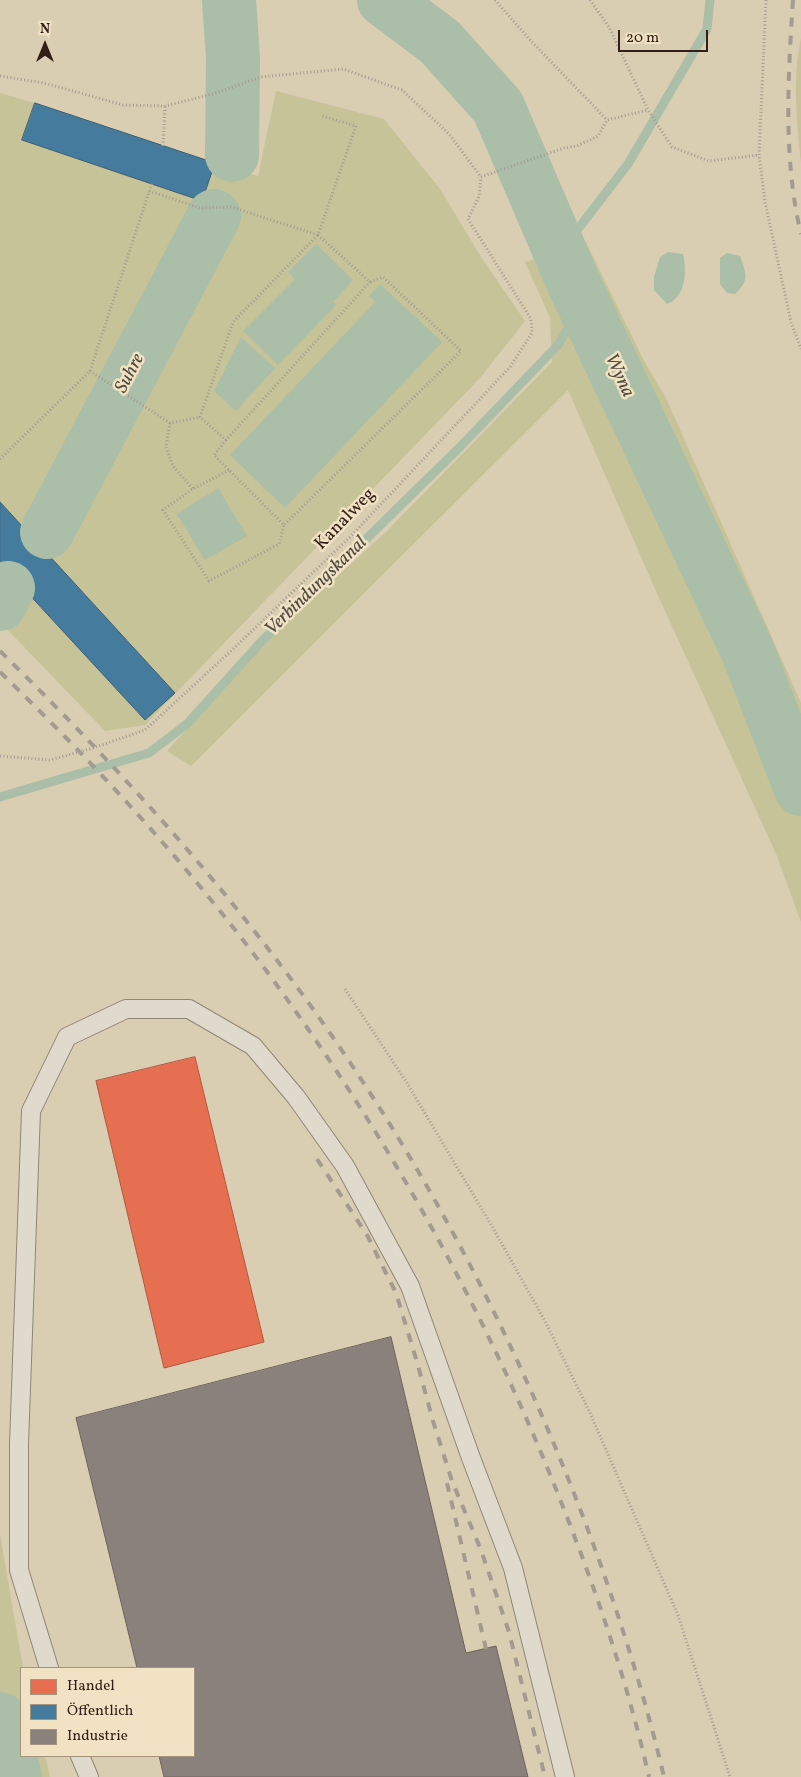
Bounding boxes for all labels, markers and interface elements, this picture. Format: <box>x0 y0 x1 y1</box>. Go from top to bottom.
north arrow <box>20 20 70 70</box>
text: N <box>40 20 50 39</box>
scale bar <box>621 20 711 52</box>
text: 20 m <box>626 28 659 49</box>
water label: Suhre <box>111 350 151 398</box>
water label: Wyna <box>598 351 638 401</box>
street label: Kanalweg <box>311 485 381 555</box>
water label: Verbindungskanal <box>261 532 373 642</box>
legend <box>20 1667 195 1757</box>
text: Handel <box>67 1676 115 1697</box>
text: Öffentlich <box>67 1701 134 1722</box>
text: Industrie <box>67 1726 128 1747</box>

